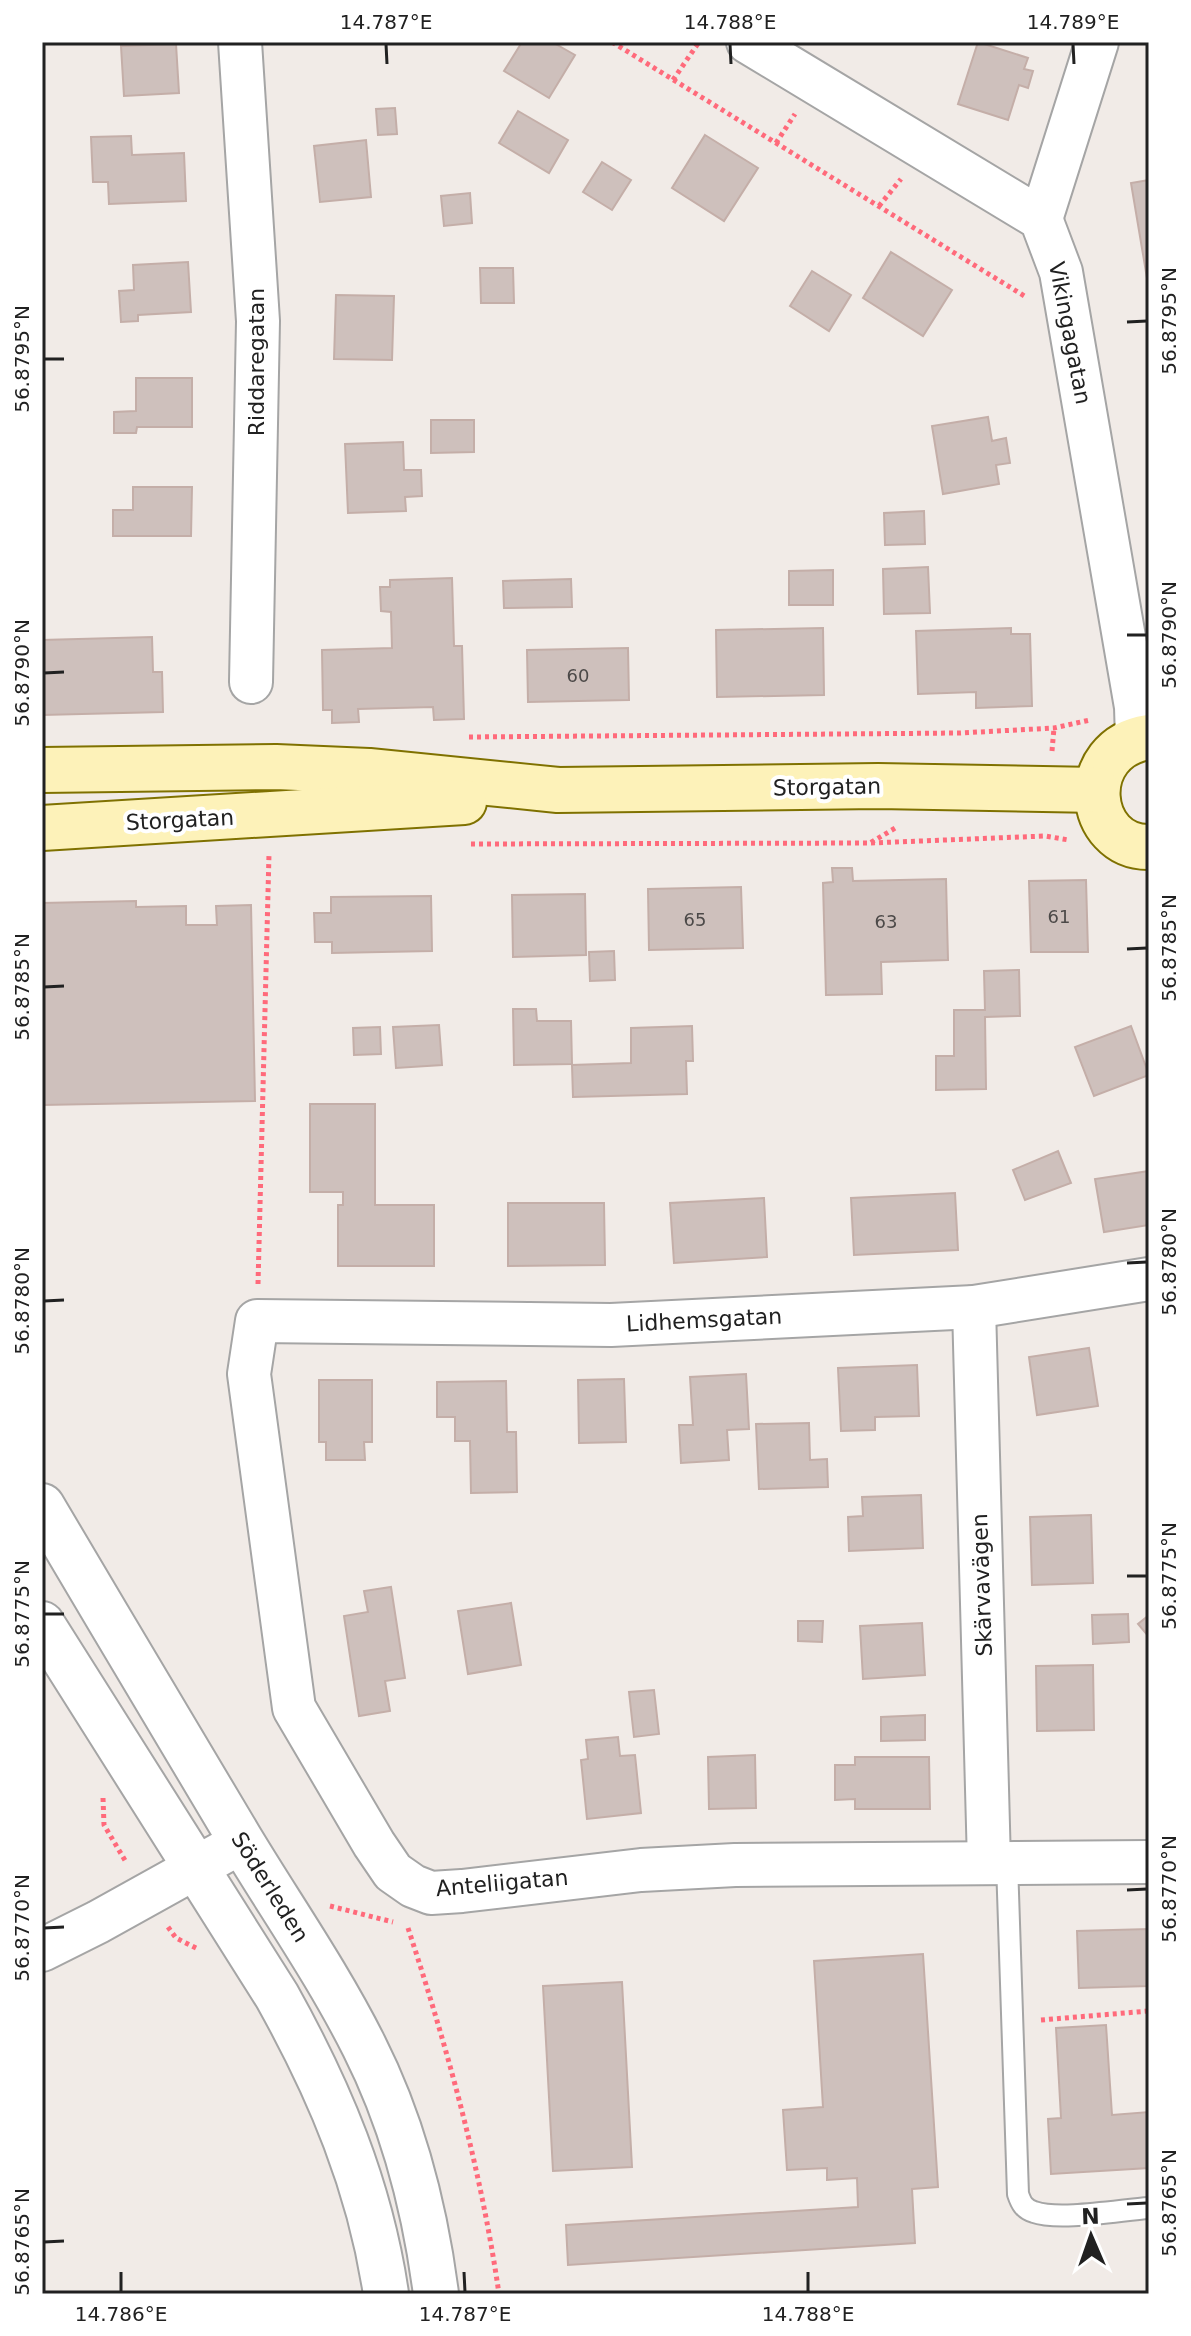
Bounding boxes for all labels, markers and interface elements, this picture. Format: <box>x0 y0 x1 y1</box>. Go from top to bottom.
text: 14.787°E <box>340 10 432 34</box>
text: 14.788°E <box>684 10 776 34</box>
text: 14.789°E <box>1027 10 1119 34</box>
street label: Vikingagatan <box>1044 260 1096 406</box>
text: 56.8795°N <box>1157 267 1181 375</box>
street label: Riddaregatan <box>244 288 269 436</box>
text: 56.8795°N <box>10 305 34 413</box>
text: 56.8790°N <box>1157 581 1181 689</box>
text: 56.8790°N <box>10 619 34 727</box>
house number: 60 <box>567 665 589 686</box>
street label: Storgatan <box>773 774 881 800</box>
street label: Storgatan <box>125 805 235 835</box>
text: 56.8785°N <box>1157 894 1181 1002</box>
house number: 61 <box>1048 906 1070 927</box>
house number: 65 <box>684 909 706 930</box>
house number: 63 <box>875 911 897 932</box>
text: 56.8785°N <box>10 933 34 1041</box>
text: 56.8780°N <box>1157 1208 1181 1316</box>
text: 56.8780°N <box>10 1247 34 1355</box>
street label: Lidhemsgatan <box>625 1303 783 1337</box>
street label: Skärvavägen <box>967 1513 997 1657</box>
text: 56.8775°N <box>1157 1522 1181 1630</box>
text: 56.8775°N <box>10 1560 34 1668</box>
street label: Söderleden <box>226 1827 314 1947</box>
text: 56.8770°N <box>1157 1835 1181 1943</box>
street label: Anteliigatan <box>435 1865 569 1901</box>
text: 56.8770°N <box>10 1874 34 1982</box>
text: 56.8765°N <box>1157 2149 1181 2257</box>
text: 56.8765°N <box>10 2188 34 2296</box>
north arrow <box>1051 2196 1131 2276</box>
text: N <box>1081 2204 1100 2229</box>
text: 14.786°E <box>75 2302 167 2326</box>
text: 14.787°E <box>419 2302 511 2326</box>
text: 14.788°E <box>762 2302 854 2326</box>

